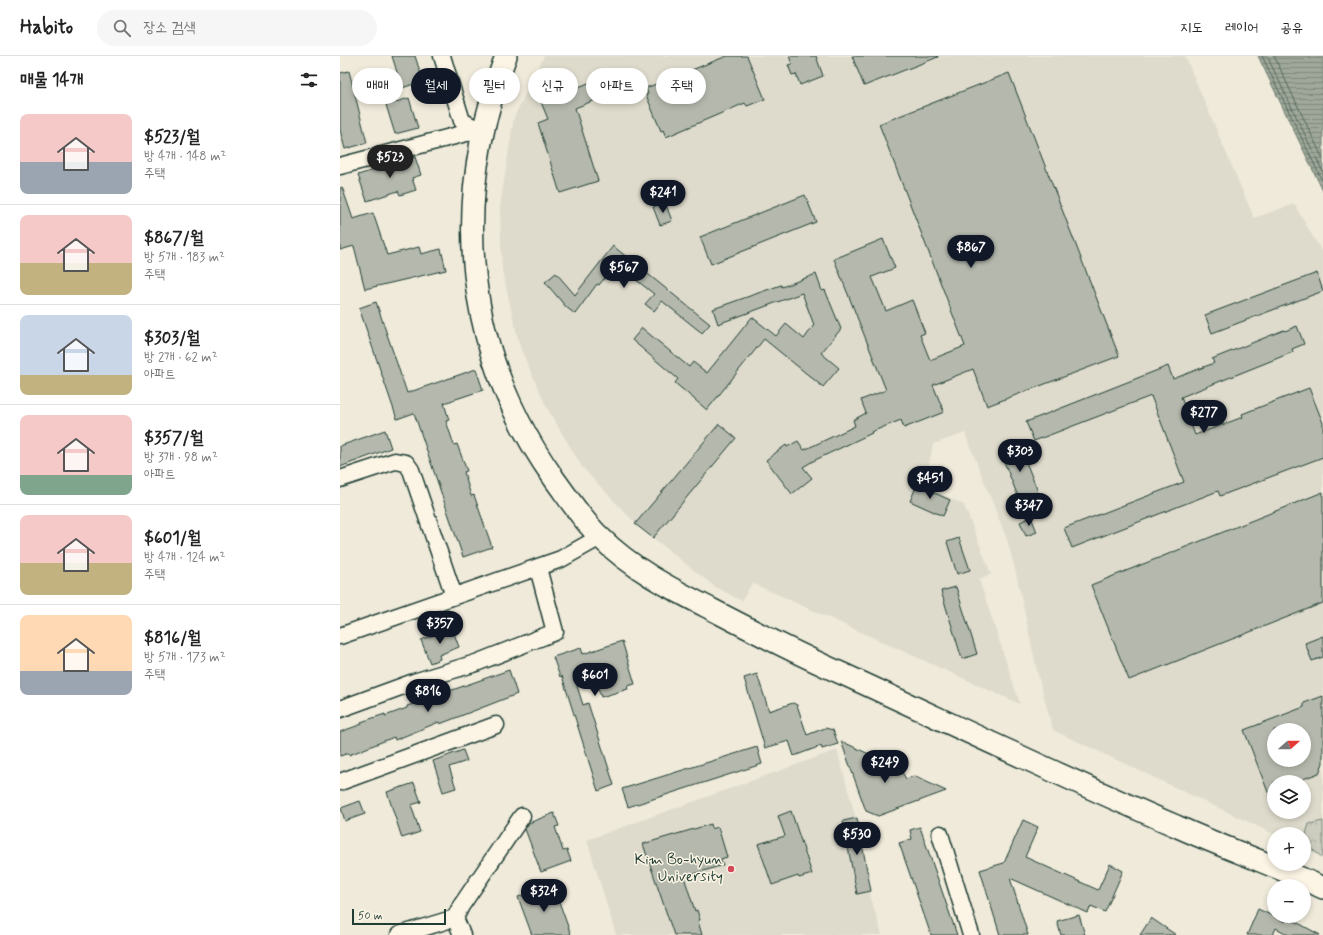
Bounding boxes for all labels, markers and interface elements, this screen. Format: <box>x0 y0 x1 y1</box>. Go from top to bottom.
search box <box>97 10 377 46</box>
text: Habito <box>20 15 73 40</box>
icon: search <box>111 17 133 39</box>
text: 장소 검색 <box>143 18 196 38</box>
text: 지도 <box>1180 19 1203 37</box>
text: 레이어 <box>1225 19 1258 37</box>
text: 공유 <box>1280 19 1303 37</box>
chip: 매매 <box>352 68 403 104</box>
chip: 월세 <box>411 68 461 104</box>
chip: 필터 <box>469 68 520 104</box>
chip: 신규 <box>528 68 578 104</box>
chip: 아파트 <box>586 68 648 104</box>
chip: 주택 <box>656 68 706 104</box>
text: 매물 14개 <box>20 69 83 91</box>
icon: filters <box>298 69 320 91</box>
text: $523/월 <box>144 126 200 148</box>
icon: home <box>52 130 100 178</box>
pin: $523 <box>366 145 414 179</box>
text: 방 4개 · 148 m² <box>144 148 226 165</box>
text: $523 <box>376 149 404 166</box>
text: 주택 <box>144 165 165 182</box>
pin: $241 <box>639 180 687 214</box>
text: $241 <box>650 184 676 201</box>
text: $867/월 <box>144 227 204 249</box>
icon: home <box>52 231 100 279</box>
pin: $867 <box>947 235 995 269</box>
text: $867 <box>956 239 986 256</box>
text: 방 5개 · 183 m² <box>144 249 225 266</box>
pin: $567 <box>600 255 648 289</box>
text: $567 <box>609 259 639 276</box>
text: 주택 <box>144 266 165 283</box>
text: $303/월 <box>144 327 200 349</box>
icon: home <box>52 331 100 379</box>
text: 방 2개 · 62 m² <box>144 349 217 366</box>
text: 아파트 <box>144 366 175 383</box>
pin: $277 <box>1180 400 1228 434</box>
text: $277 <box>1190 404 1218 421</box>
text: $357/월 <box>144 427 203 449</box>
icon: home <box>52 431 100 479</box>
pin: $303 <box>996 439 1044 473</box>
text: $303 <box>1007 443 1033 460</box>
text: 방 3개 · 98 m² <box>144 449 218 466</box>
text: 아파트 <box>144 466 175 483</box>
pin: $451 <box>906 466 954 500</box>
text: $451 <box>916 470 944 487</box>
pin: $347 <box>1005 493 1053 527</box>
text: $347 <box>1015 497 1043 514</box>
text: $601/월 <box>144 527 201 549</box>
icon: home <box>52 531 100 579</box>
text: 방 4개 · 124 m² <box>144 549 225 566</box>
text: 주택 <box>144 566 165 583</box>
pin: $357 <box>416 611 464 645</box>
text: $357 <box>426 615 454 632</box>
text: $816/월 <box>144 627 201 649</box>
icon: home <box>52 631 100 679</box>
text: 방 5개 · 173 m² <box>144 649 225 666</box>
pin: $601 <box>571 663 619 697</box>
text: 주택 <box>144 666 165 683</box>
text: $601 <box>582 667 608 684</box>
pin: $816 <box>404 679 452 713</box>
text: $816 <box>415 683 441 700</box>
north arrow <box>1267 723 1311 767</box>
map controls <box>1267 723 1311 923</box>
pin: $249 <box>861 750 909 784</box>
text: $249 <box>871 754 899 771</box>
button: layers <box>1267 775 1311 819</box>
pin: $530 <box>833 822 881 856</box>
text: $530 <box>843 826 871 843</box>
button: + <box>1267 827 1311 871</box>
place label: Kim Bo-hyun University <box>635 850 723 887</box>
marker: Kim Bo-hyun University <box>726 864 736 874</box>
pin: $324 <box>520 879 568 913</box>
button: − <box>1267 879 1311 923</box>
text: $324 <box>530 883 558 900</box>
scale bar <box>352 907 446 926</box>
text: 50 m <box>358 909 383 923</box>

